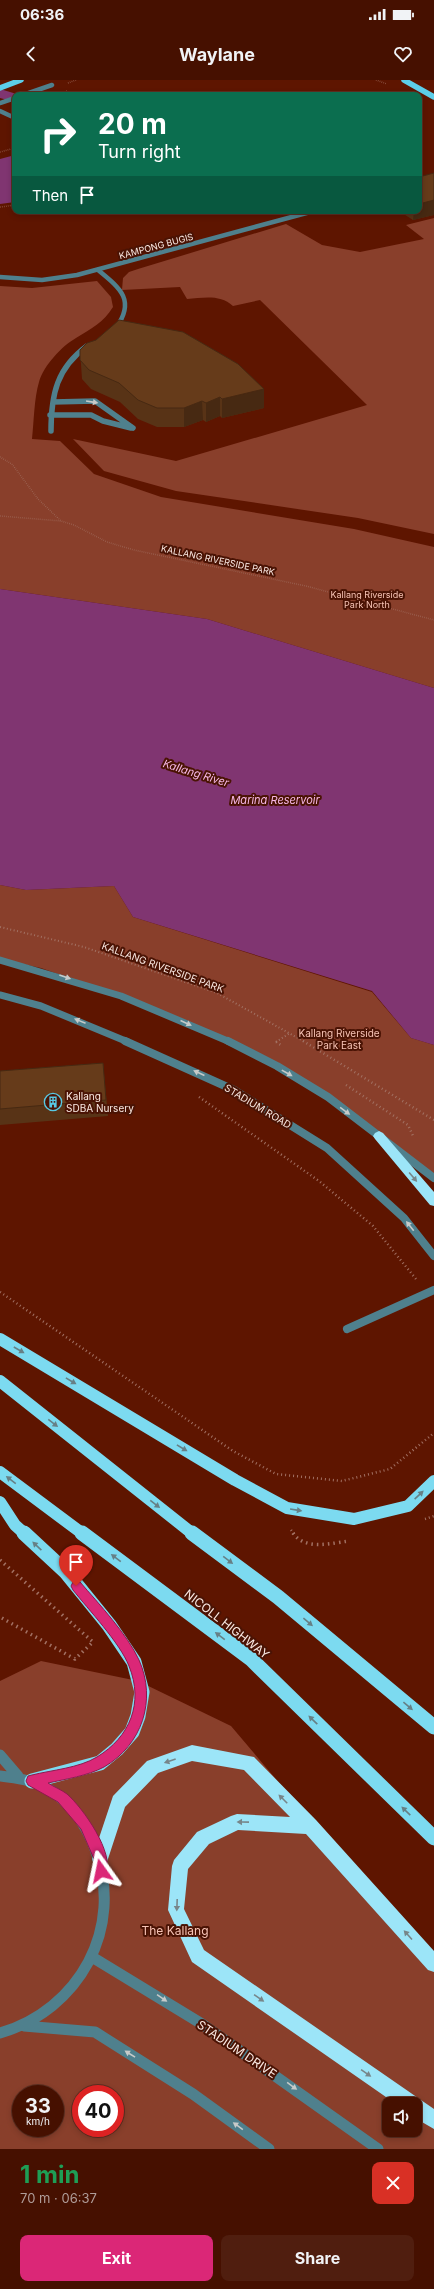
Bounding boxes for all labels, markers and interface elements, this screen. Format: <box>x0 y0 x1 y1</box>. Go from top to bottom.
text: 06:36 <box>20 5 64 24</box>
icon: back <box>20 43 42 65</box>
icon: heart <box>392 43 414 65</box>
text: Waylane <box>179 44 255 65</box>
text: 20 m <box>98 107 167 141</box>
icon: right <box>32 108 84 160</box>
text: Turn right <box>98 141 181 162</box>
icon: arrive <box>76 184 98 206</box>
text: Then <box>32 186 68 205</box>
street label: KAMPONG BUGIS <box>118 231 195 261</box>
one-way arrow <box>85 399 98 405</box>
street label: KALLANG RIVERSIDE PARK <box>160 543 276 577</box>
park label: Kallang Riverside Park North <box>330 589 404 610</box>
water label: Kallang River <box>161 756 232 790</box>
water label: Marina Reservoir <box>230 793 320 807</box>
street label: KALLANG RIVERSIDE PARK <box>100 939 226 995</box>
one-way arrow <box>59 975 71 981</box>
one-way arrow <box>73 1018 85 1024</box>
one-way arrow <box>180 1020 192 1027</box>
park label: Kallang Riverside Park East <box>298 1027 380 1051</box>
one-way arrow <box>193 1070 205 1076</box>
one-way arrow <box>282 1070 293 1077</box>
street label: STADIUM ROAD <box>222 1081 294 1131</box>
place label: Kallang SDBA Nursery <box>66 1090 134 1114</box>
building icon: Kallang SDBA Nursery <box>43 1092 63 1112</box>
one-way arrow <box>340 1107 350 1115</box>
one-way arrow <box>409 1171 418 1182</box>
one-way arrow <box>405 1220 414 1231</box>
one-way arrow <box>13 1346 25 1353</box>
one-way arrow <box>66 1377 76 1385</box>
one-way arrow <box>48 1419 59 1428</box>
one-way arrow <box>177 1444 187 1452</box>
one-way arrow <box>6 1476 17 1485</box>
one-way arrow <box>414 1490 424 1500</box>
one-way arrow <box>150 1500 161 1509</box>
one-way arrow <box>290 1507 302 1513</box>
one-way arrow <box>32 1541 43 1550</box>
pin <box>59 1545 93 1586</box>
icon: arrive <box>65 1551 87 1573</box>
one-way arrow <box>110 1554 121 1562</box>
one-way arrow <box>223 1556 234 1564</box>
street label: NICOLL HIGHWAY <box>181 1586 273 1662</box>
one-way arrow <box>303 1618 314 1627</box>
one-way arrow <box>214 1632 225 1640</box>
one-way arrow <box>403 1701 413 1710</box>
one-way arrow <box>308 1715 318 1725</box>
one-way arrow <box>163 1758 175 1764</box>
one-way arrow <box>278 1794 287 1804</box>
one-way arrow <box>401 1806 411 1816</box>
one-way arrow <box>237 1819 249 1826</box>
position arrow <box>80 1850 122 1892</box>
one-way arrow <box>174 1899 181 1911</box>
park label: The Kallang <box>141 1923 209 1938</box>
one-way arrow <box>403 1930 413 1940</box>
one-way arrow <box>156 1994 168 2001</box>
one-way arrow <box>254 1994 264 2002</box>
street label: STADIUM DRIVE <box>194 2017 280 2081</box>
one-way arrow <box>124 2050 136 2057</box>
one-way arrow <box>360 2069 371 2077</box>
one-way arrow <box>287 2082 298 2090</box>
speed limit sign: 40 <box>72 2085 124 2137</box>
text: 33 <box>25 2094 51 2118</box>
map controls <box>382 2097 422 2137</box>
button: sound <box>382 2097 422 2137</box>
text: km/h <box>26 2115 50 2127</box>
one-way arrow <box>233 2122 243 2130</box>
text: 1 min <box>20 2160 79 2189</box>
button: close <box>372 2162 414 2204</box>
text: 70 m · 06:37 <box>20 2190 97 2206</box>
button: Exit <box>20 2235 213 2281</box>
button: Share <box>221 2235 414 2281</box>

